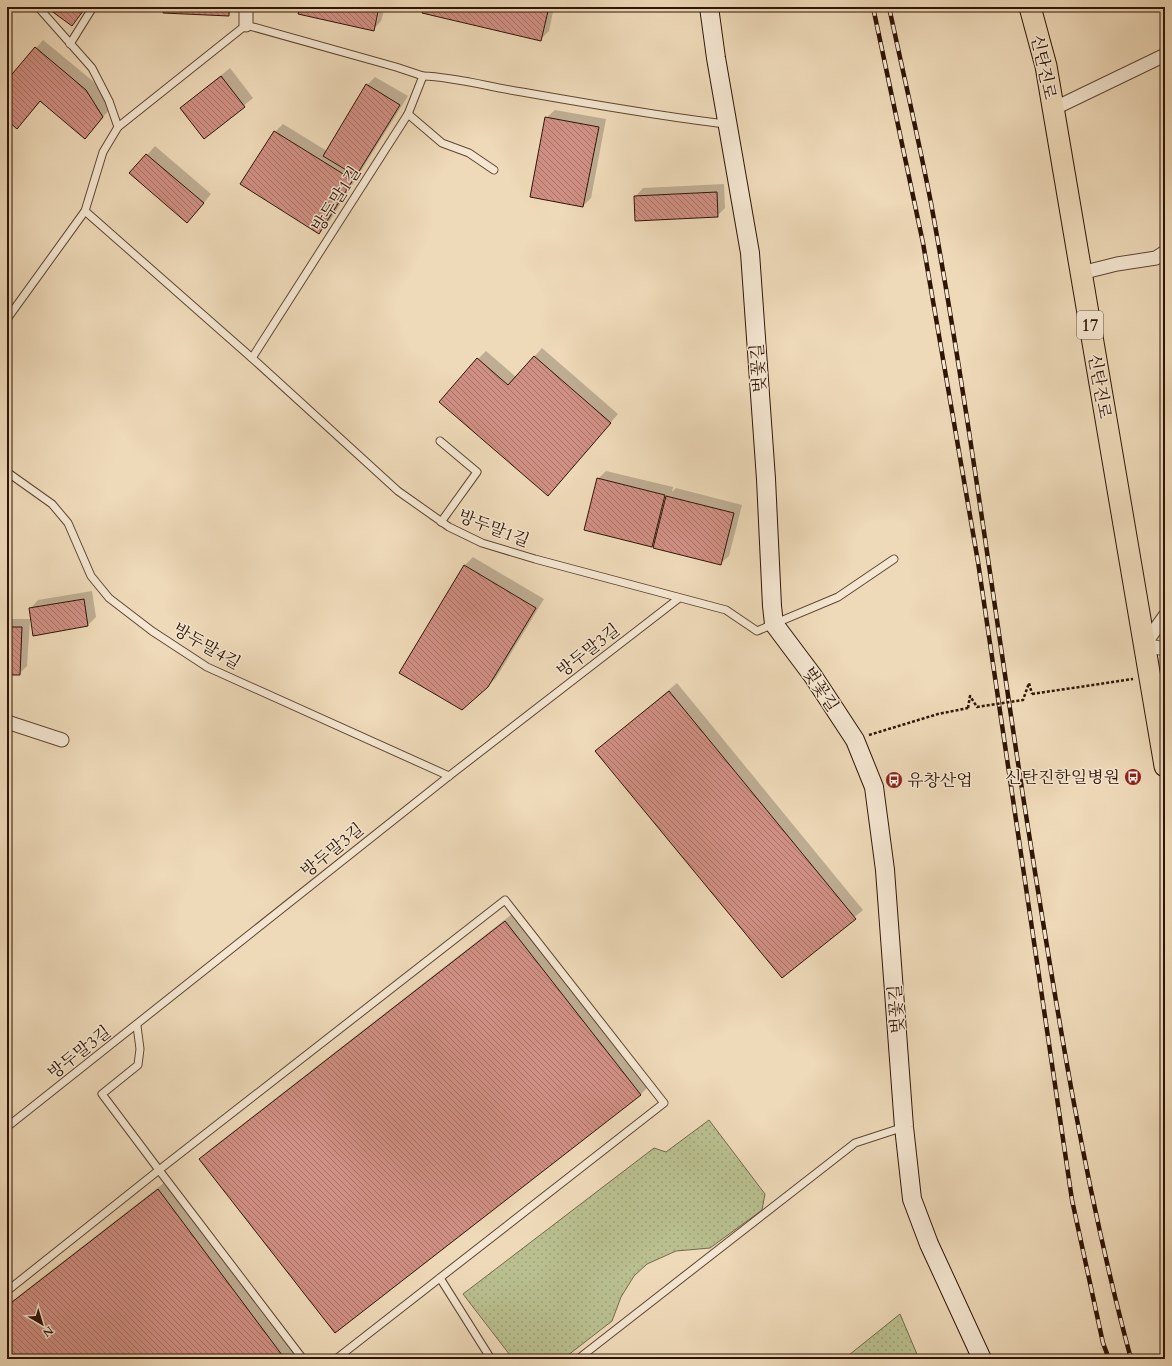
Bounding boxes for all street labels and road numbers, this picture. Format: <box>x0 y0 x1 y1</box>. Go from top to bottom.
street label: 신탄진로 <box>1025 33 1062 102</box>
street label: 방두말1길 <box>307 162 366 237</box>
road number: 17 <box>1077 311 1103 339</box>
street label: 벚꽃길 <box>745 343 772 393</box>
street label: 신탄진로 <box>1082 352 1117 421</box>
street label: 방두말1길 <box>455 504 533 553</box>
street label: 방두말4길 <box>169 618 245 675</box>
street label: 방두말3길 <box>552 618 625 682</box>
street label: 벚꽃길 <box>797 662 844 716</box>
street label: 방두말3길 <box>296 818 368 883</box>
street label: 벚꽃길 <box>883 984 910 1034</box>
street label: 방두말3길 <box>43 1020 116 1084</box>

